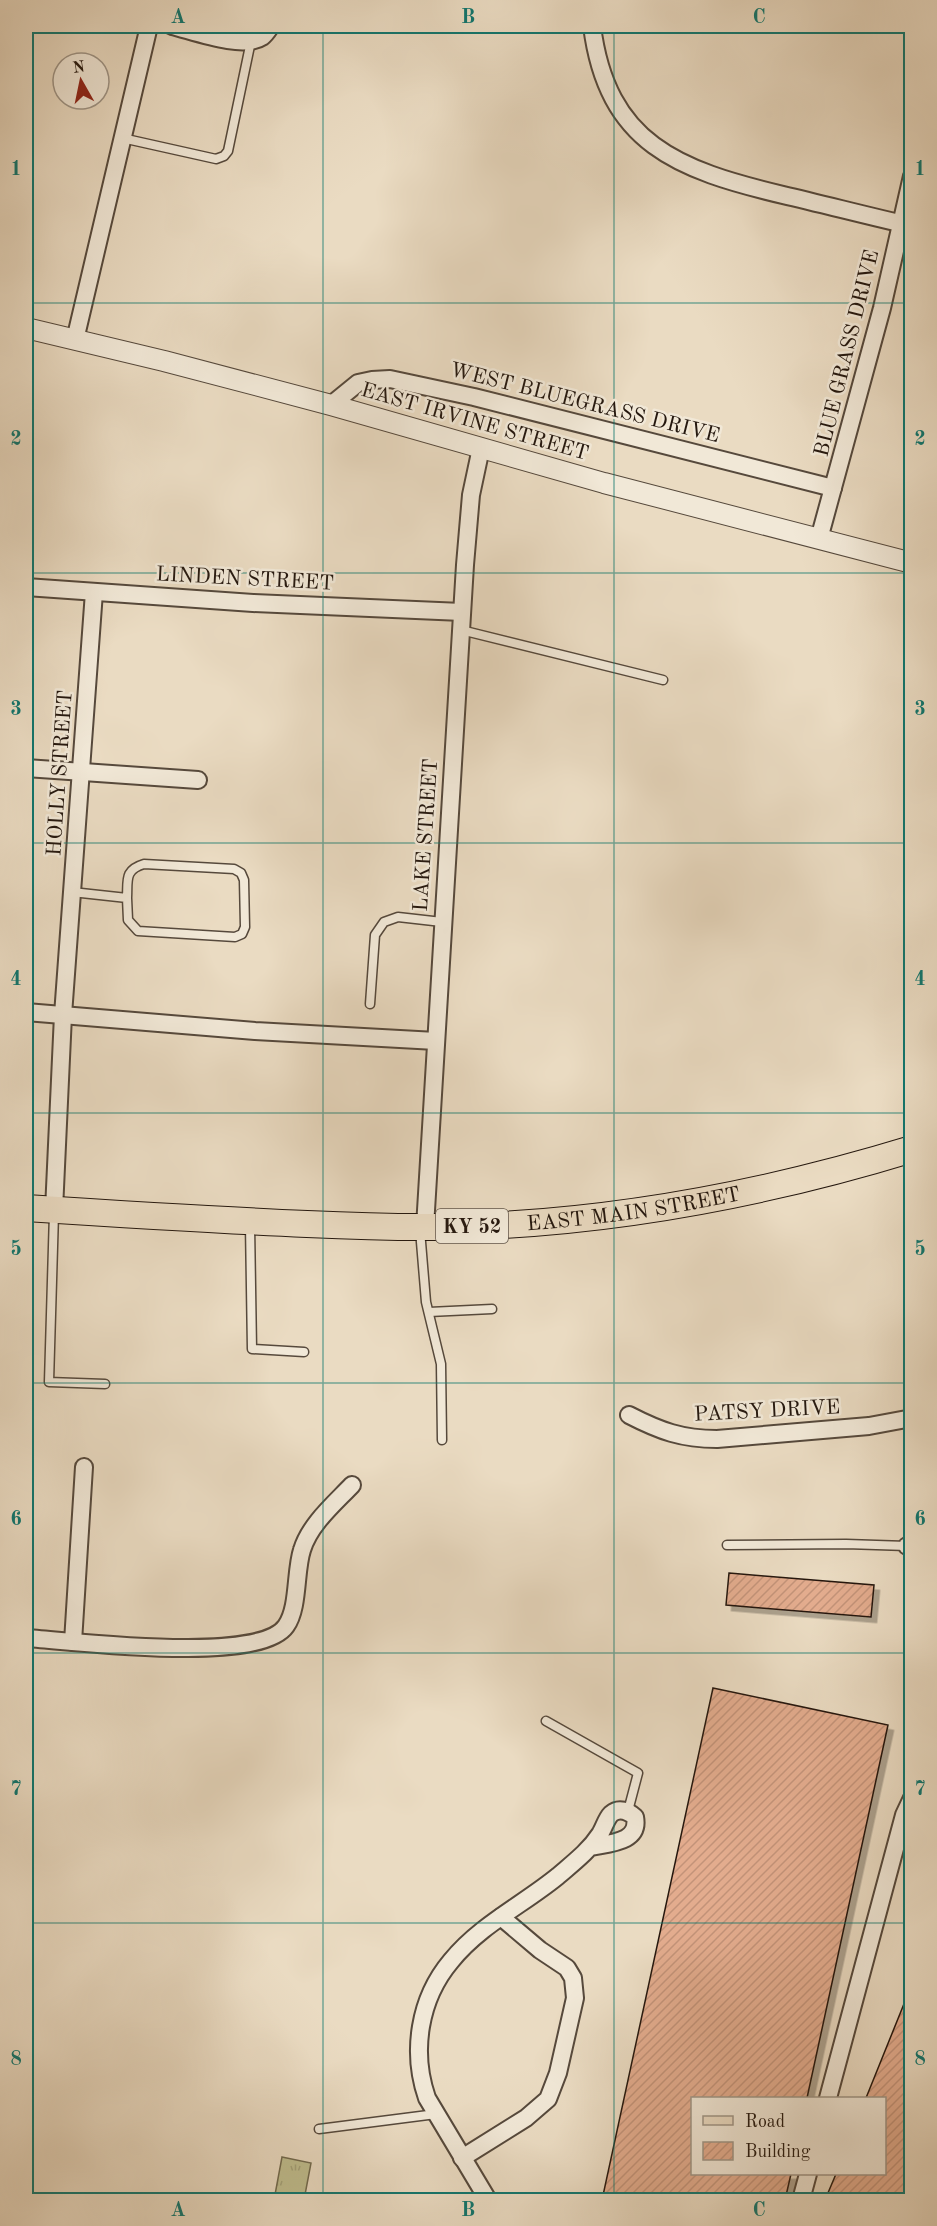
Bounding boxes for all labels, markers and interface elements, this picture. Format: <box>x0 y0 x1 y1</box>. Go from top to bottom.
text: A <box>170 8 186 28</box>
text: B <box>461 8 475 28</box>
text: C <box>752 8 766 28</box>
north arrow <box>51 51 111 111</box>
text: N <box>72 59 87 77</box>
text: 1 <box>10 160 22 180</box>
text: 1 <box>914 160 926 180</box>
street label: BLUE GRASS DRIVE <box>812 248 883 459</box>
street label: WEST BLUEGRASS DRIVE <box>447 360 722 447</box>
street label: EAST IRVINE STREET <box>358 380 591 465</box>
text: 2 <box>10 430 22 450</box>
text: 2 <box>914 430 926 450</box>
street label: LINDEN STREET <box>155 564 335 595</box>
street label: HOLLY STREET <box>44 689 77 857</box>
text: 3 <box>10 700 22 720</box>
text: 3 <box>914 700 926 720</box>
street label: LAKE STREET <box>411 758 442 912</box>
text: 4 <box>10 970 22 990</box>
text: 4 <box>914 970 926 990</box>
street label: EAST MAIN STREET <box>526 1184 742 1235</box>
road number: KY 52 <box>436 1209 508 1243</box>
text: 5 <box>10 1239 22 1260</box>
text: 5 <box>914 1239 926 1260</box>
street label: PATSY DRIVE <box>693 1397 841 1426</box>
text: 6 <box>10 1510 22 1530</box>
text: 6 <box>914 1510 926 1530</box>
text: 7 <box>10 1780 22 1800</box>
text: 7 <box>914 1780 926 1800</box>
text: 8 <box>10 2050 22 2070</box>
text: 8 <box>914 2050 926 2070</box>
legend <box>691 2097 886 2175</box>
text: Road <box>745 2113 785 2131</box>
text: Building <box>745 2143 811 2161</box>
text: A <box>170 2201 186 2221</box>
text: B <box>461 2201 475 2221</box>
text: C <box>752 2201 766 2221</box>

